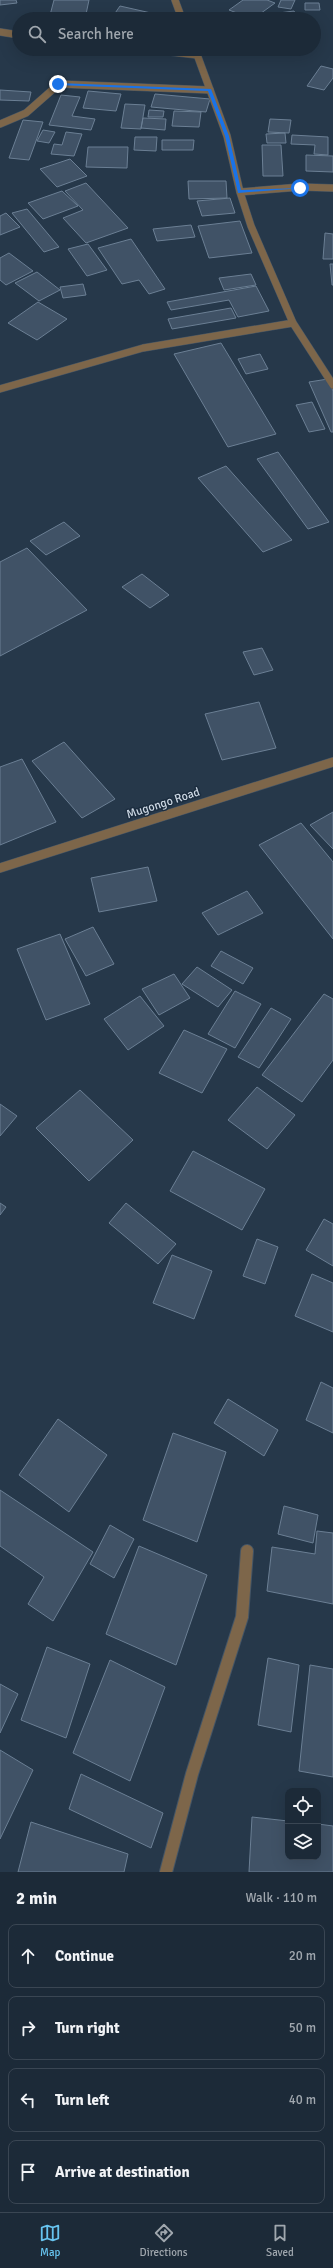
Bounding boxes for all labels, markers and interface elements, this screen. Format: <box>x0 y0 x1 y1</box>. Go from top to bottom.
search box <box>12 12 321 56</box>
icon: search <box>26 23 48 45</box>
text: Search here <box>58 25 134 43</box>
route end <box>49 75 67 93</box>
route start <box>291 179 309 197</box>
street label: Mugongo Road <box>125 785 202 822</box>
map controls <box>285 1788 321 1860</box>
button: locate <box>285 1788 321 1824</box>
button: layers <box>285 1824 321 1860</box>
text: 2 min <box>16 1888 57 1909</box>
text: Walk · 110 m <box>246 1890 317 1906</box>
icon: ahead <box>17 1945 39 1967</box>
text: Continue <box>55 1947 114 1965</box>
text: 20 m <box>289 1948 316 1964</box>
icon: right <box>17 2017 39 2039</box>
text: Turn right <box>55 2019 120 2037</box>
text: 50 m <box>289 2020 316 2036</box>
icon: left <box>17 2089 39 2111</box>
text: Turn left <box>55 2091 109 2109</box>
text: 40 m <box>289 2092 316 2108</box>
icon: arrive <box>17 2161 39 2183</box>
text: Arrive at destination <box>55 2163 190 2181</box>
tab: Map <box>39 2222 61 2259</box>
tab: Directions <box>140 2222 188 2259</box>
tab: Saved <box>266 2222 294 2259</box>

